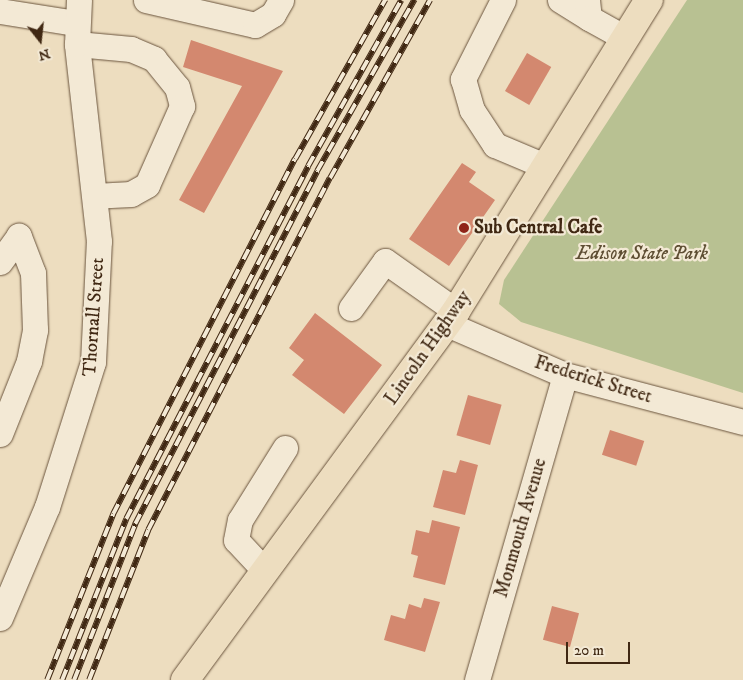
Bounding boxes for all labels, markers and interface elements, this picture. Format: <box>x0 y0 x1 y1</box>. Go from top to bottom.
north arrow <box>15 15 65 65</box>
text: N <box>36 44 52 65</box>
place label: Sub Central Cafe <box>474 217 602 239</box>
marker: Sub Central Cafe <box>458 222 470 234</box>
park label: Edison State Park <box>576 243 708 265</box>
street label: Thornall Street <box>78 257 110 377</box>
street label: Lincoln Highway <box>380 286 476 410</box>
street label: Frederick Street <box>532 351 654 409</box>
street label: Monmouth Avenue <box>490 456 552 600</box>
scale bar <box>568 632 632 664</box>
text: 20 m <box>574 641 604 660</box>

